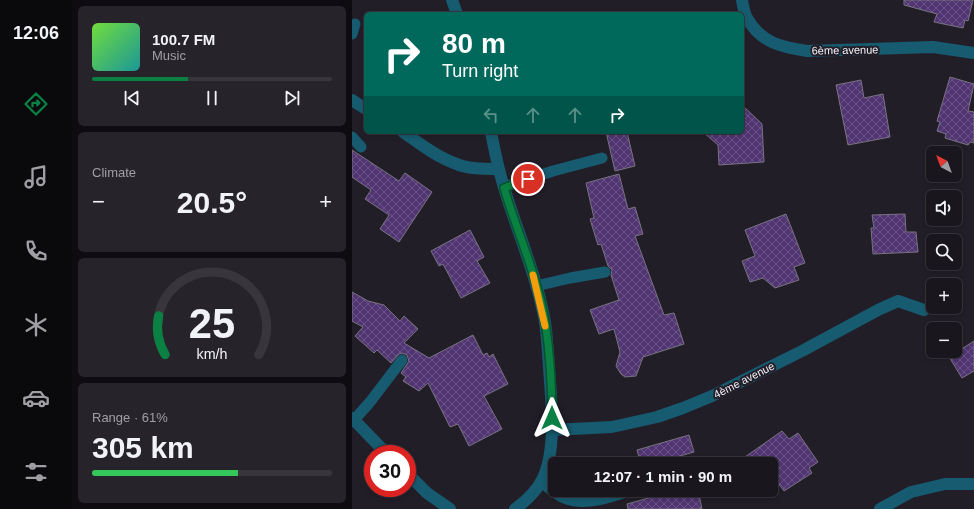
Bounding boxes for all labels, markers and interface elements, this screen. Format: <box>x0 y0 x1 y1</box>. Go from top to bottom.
text: 12:06 <box>13 23 59 43</box>
icon: right <box>376 28 428 80</box>
text: 80 m <box>442 28 506 59</box>
text: 100.7 FM <box>152 31 215 48</box>
street label: 6ème avenue <box>812 43 878 57</box>
text: Music <box>152 48 186 63</box>
text: Turn right <box>442 61 518 81</box>
icon: previous <box>121 87 143 109</box>
icon: pause <box>201 87 223 109</box>
icon: next <box>281 87 303 109</box>
icon: directions <box>22 90 50 118</box>
icon: left <box>480 104 502 126</box>
icon: ahead <box>522 104 544 126</box>
icon: ahead <box>564 104 586 126</box>
icon: right <box>606 104 628 126</box>
north arrow <box>926 146 962 182</box>
map controls <box>926 146 962 358</box>
pin <box>511 162 545 196</box>
icon: music <box>22 163 50 191</box>
text: Climate <box>92 165 136 180</box>
icon: arrive <box>517 168 539 190</box>
text: 20.5° <box>177 186 247 219</box>
text: − <box>92 189 105 214</box>
text: + <box>319 189 332 214</box>
button: sound <box>926 190 962 226</box>
button: search <box>926 234 962 270</box>
icon: phone <box>22 237 50 265</box>
button: + <box>926 278 962 314</box>
text: 25 <box>189 300 235 347</box>
icon: climate <box>22 311 50 339</box>
button: − <box>926 322 962 358</box>
text: km/h <box>197 346 228 362</box>
street label: 4ème avenue <box>712 360 776 400</box>
icon: car <box>22 384 50 412</box>
position arrow <box>531 397 573 439</box>
text: Range · 61% <box>92 410 168 425</box>
text: 305 km <box>92 431 194 464</box>
speed limit sign: 30 <box>364 445 416 497</box>
icon: filters <box>22 458 50 486</box>
text: 12:07 · 1 min · 90 m <box>594 468 732 485</box>

